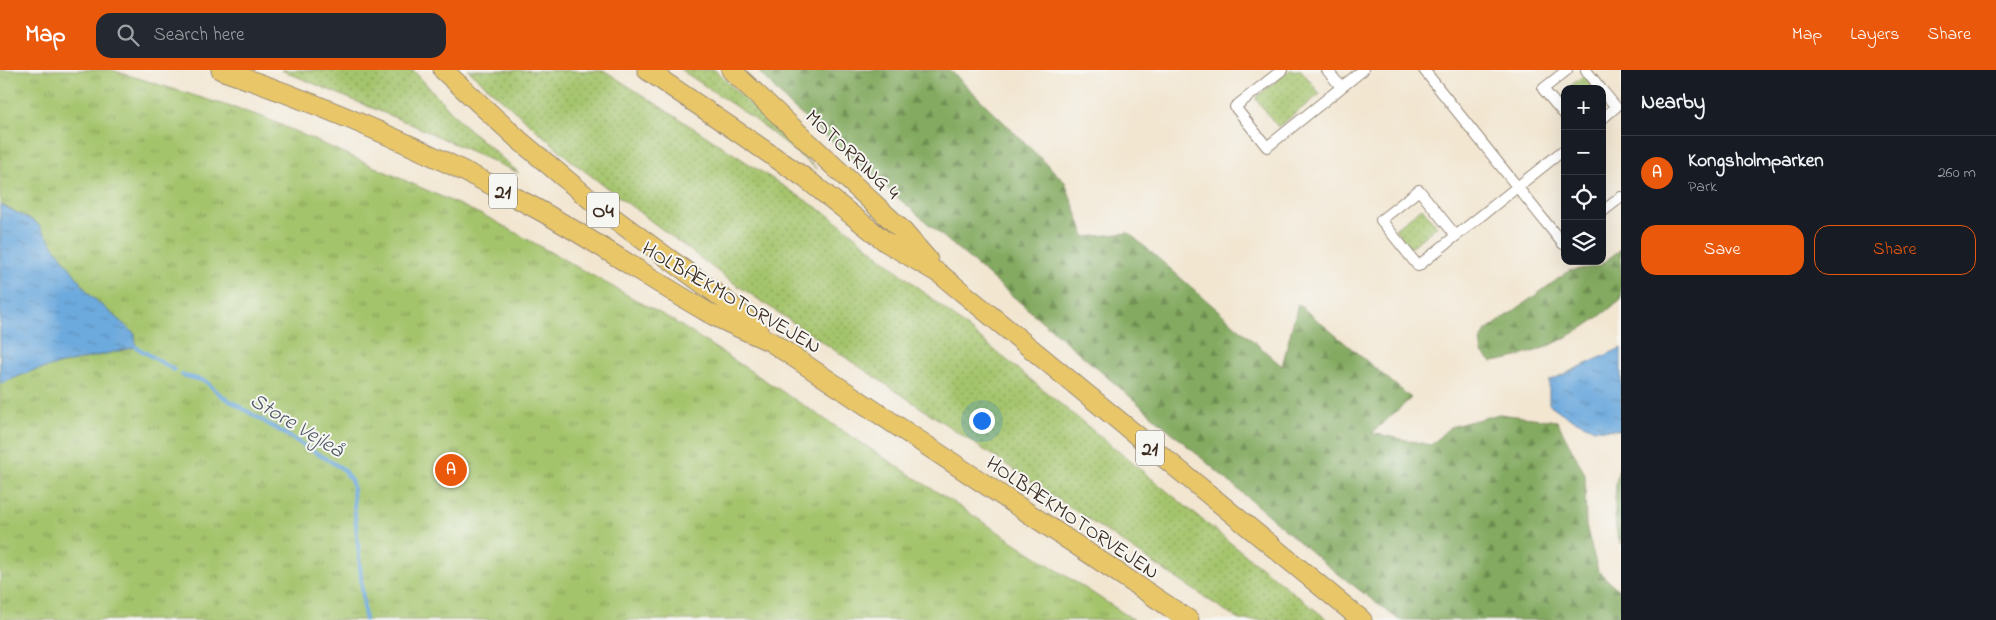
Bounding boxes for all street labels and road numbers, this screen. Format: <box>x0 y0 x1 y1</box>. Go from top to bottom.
street label: MOTORRING 4 <box>797 103 906 208</box>
road number: 21 <box>489 174 517 208</box>
road number: O4 <box>587 192 619 228</box>
street label: HOLBÆKMOTORVEJEN <box>636 235 826 362</box>
road number: 21 <box>1136 430 1164 466</box>
street label: HOLBÆKMOTORVEJEN <box>979 449 1164 588</box>

